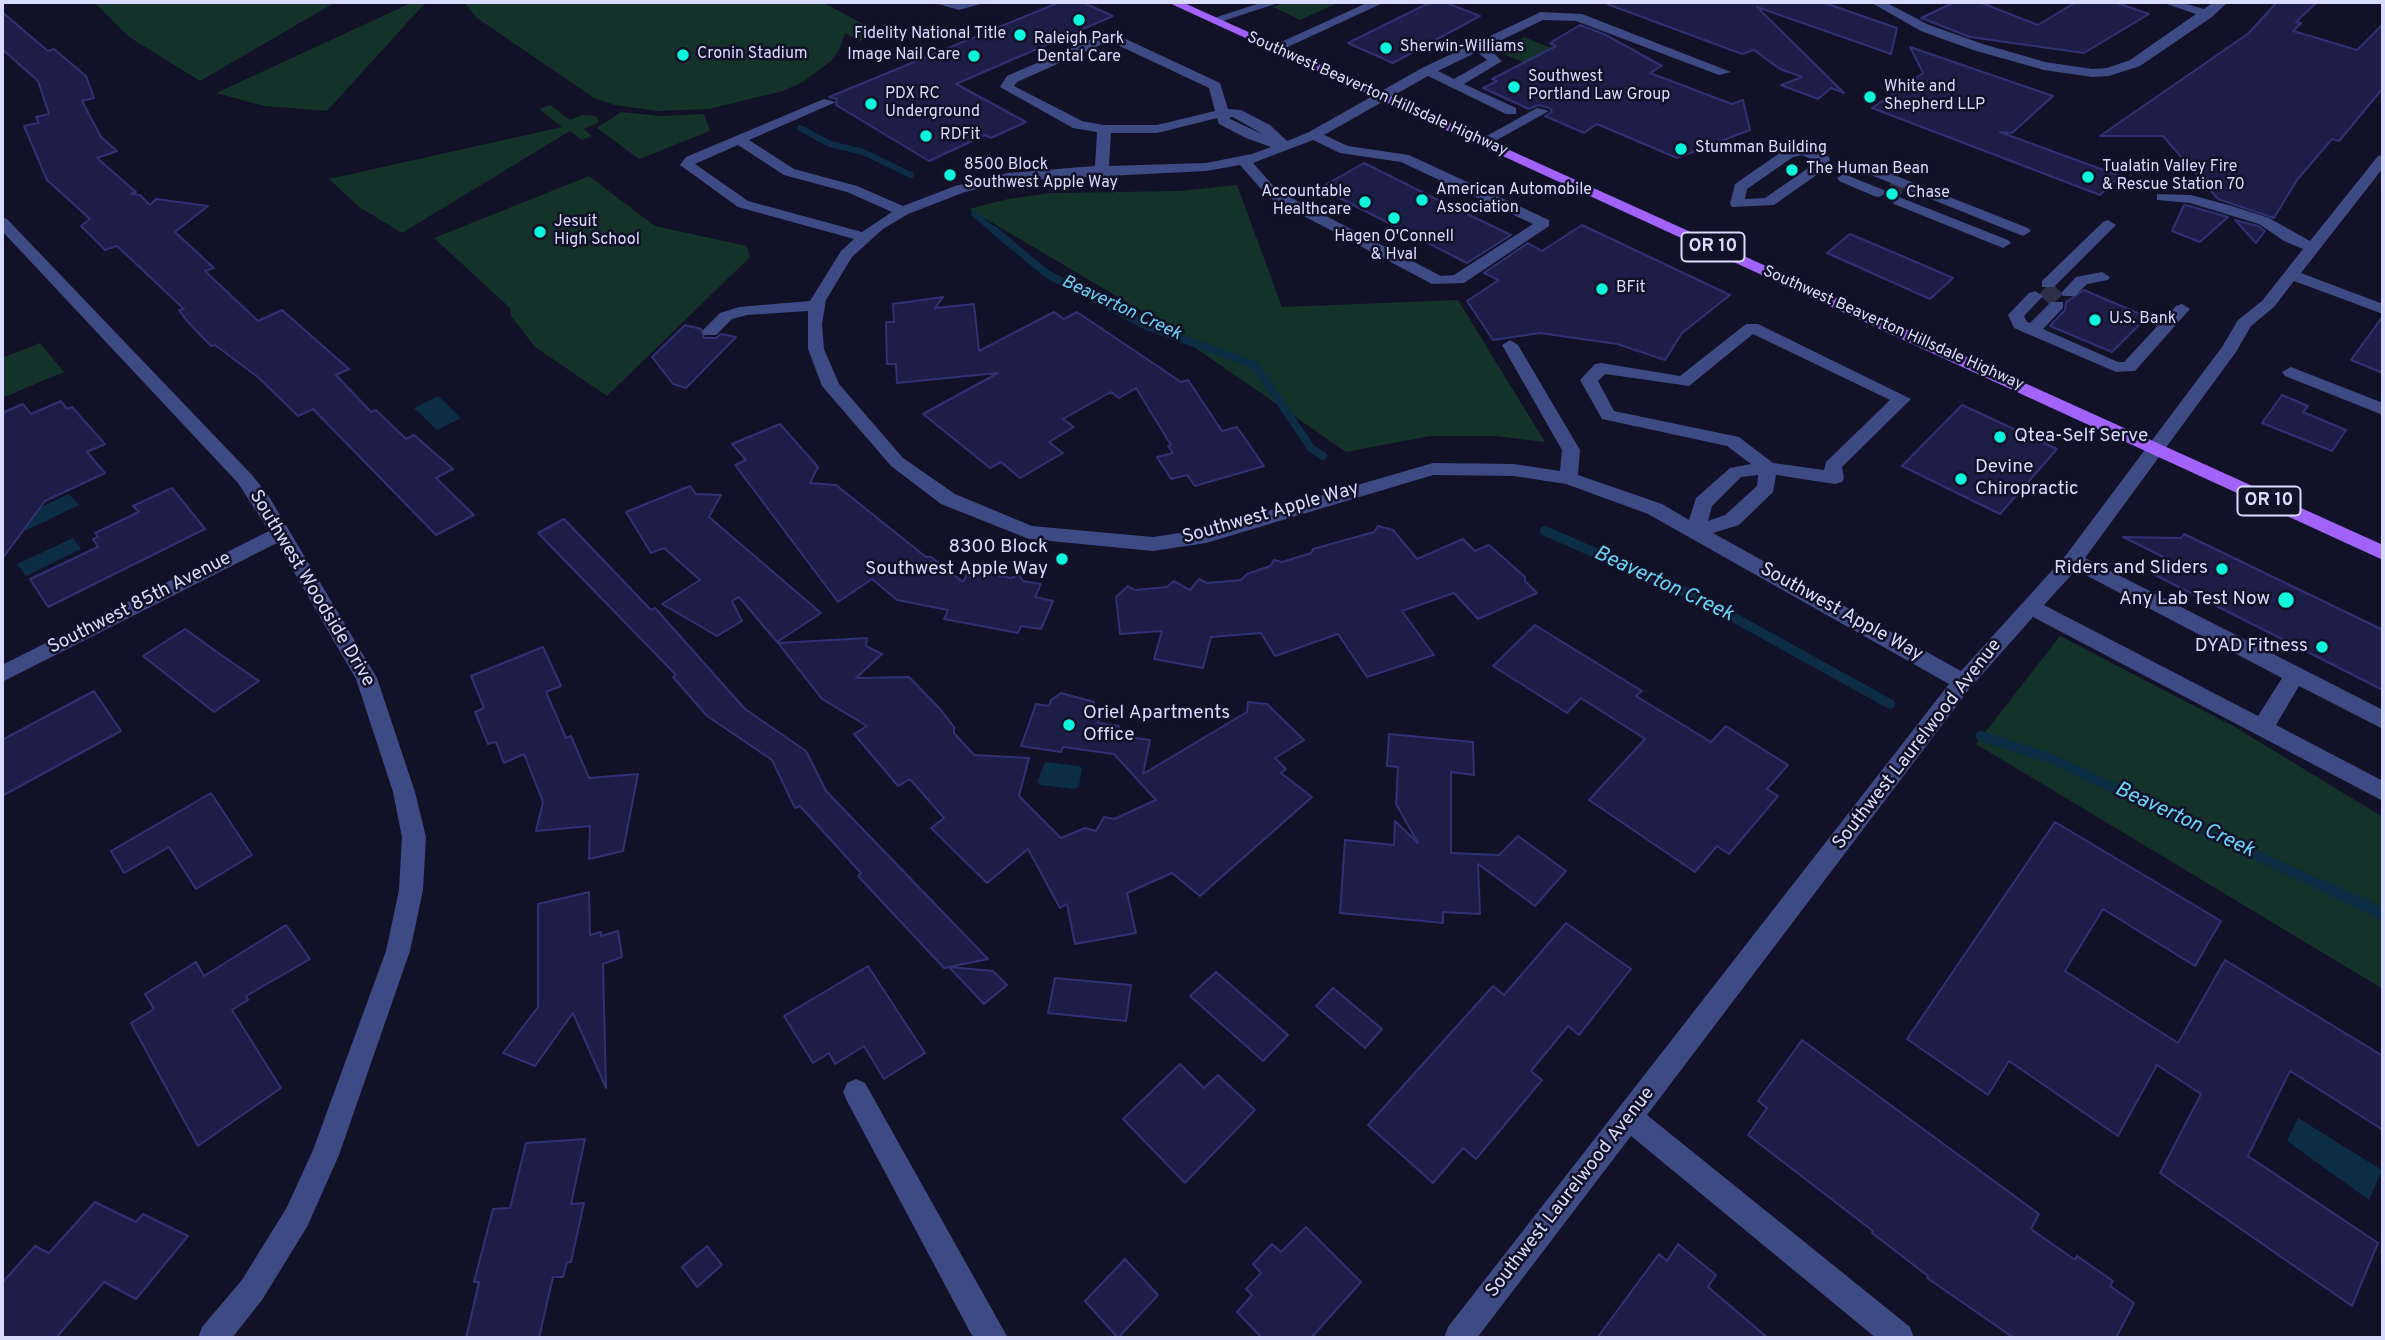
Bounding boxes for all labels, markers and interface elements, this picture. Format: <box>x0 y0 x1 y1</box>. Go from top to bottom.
marker: Raleigh Park Dental Care <box>1071 12 1087 28</box>
place label: Fidelity National Title <box>854 25 1006 45</box>
marker: Fidelity National Title <box>1012 27 1028 43</box>
street label: Southwest Beaverton Hillsdale Highway <box>1244 29 1510 161</box>
place label: Raleigh Park Dental Care <box>1034 30 1124 68</box>
place label: Sherwin-Williams <box>1400 38 1524 58</box>
marker: Sherwin-Williams <box>1378 40 1394 56</box>
place label: Cronin Stadium <box>697 45 808 65</box>
place label: Image Nail Care <box>847 46 960 66</box>
marker: Cronin Stadium <box>675 47 691 63</box>
marker: Image Nail Care <box>966 48 982 64</box>
place label: Southwest Portland Law Group <box>1528 68 1670 106</box>
place label: White and Shepherd LLP <box>1884 78 1985 116</box>
marker: Southwest Portland Law Group <box>1506 79 1522 95</box>
place label: PDX RC Underground <box>885 85 980 123</box>
marker: White and Shepherd LLP <box>1862 89 1878 105</box>
marker: PDX RC Underground <box>863 96 879 112</box>
place label: RDFit <box>940 126 981 146</box>
marker: RDFit <box>918 128 934 144</box>
place label: Stumman Building <box>1695 139 1827 159</box>
marker: Stumman Building <box>1673 141 1689 157</box>
place label: 8500 Block Southwest Apple Way <box>964 156 1118 194</box>
place label: Tualatin Valley Fire & Rescue Station 70 <box>2102 158 2245 196</box>
place label: The Human Bean <box>1806 160 1929 180</box>
marker: The Human Bean <box>1784 162 1800 178</box>
marker: 8500 Block Southwest Apple Way <box>942 167 958 183</box>
marker: Tualatin Valley Fire & Rescue Station 70 <box>2080 169 2096 185</box>
place label: American Automobile Association <box>1436 181 1592 219</box>
place label: Accountable Healthcare <box>1261 183 1351 221</box>
place label: Chase <box>1906 184 1950 204</box>
marker: Chase <box>1884 186 1900 202</box>
marker: American Automobile Association <box>1414 192 1430 208</box>
marker: Accountable Healthcare <box>1357 194 1373 210</box>
marker: Hagen O'Connell & Hval <box>1386 210 1402 226</box>
place label: Jesuit High School <box>554 213 640 251</box>
marker: Jesuit High School <box>532 224 548 240</box>
place label: Hagen O'Connell & Hval <box>1334 228 1454 266</box>
road number: OR 10 <box>1682 232 1744 262</box>
street label: Southwest Beaverton Hillsdale Highway <box>1760 263 2026 395</box>
water label: Beaverton Creek <box>1058 272 1184 346</box>
place label: BFit <box>1616 279 1646 299</box>
marker: BFit <box>1594 281 1610 297</box>
place label: U.S. Bank <box>2109 310 2176 330</box>
marker: U.S. Bank <box>2087 312 2103 328</box>
place label: Qtea-Self Serve <box>2014 426 2148 448</box>
marker: Qtea-Self Serve <box>1992 429 2008 445</box>
place label: Devine Chiropractic <box>1975 457 2079 501</box>
marker: Devine Chiropractic <box>1953 471 1969 487</box>
street label: Southwest Apple Way <box>1180 478 1362 550</box>
street label: Southwest Woodside Drive <box>243 486 379 692</box>
road number: OR 10 <box>2238 486 2300 516</box>
place label: 8300 Block Southwest Apple Way <box>865 537 1048 581</box>
water label: Beaverton Creek <box>1589 542 1737 628</box>
street label: Southwest 85th Avenue <box>45 548 235 660</box>
marker: 8300 Block Southwest Apple Way <box>1054 551 1070 567</box>
place label: Riders and Sliders <box>2054 558 2208 580</box>
street label: Southwest Apple Way <box>1756 559 1926 667</box>
marker: Riders and Sliders <box>2214 561 2230 577</box>
place label: Any Lab Test Now <box>2119 589 2270 611</box>
marker: Any Lab Test Now <box>2276 590 2296 610</box>
street label: Southwest Laurelwood Avenue <box>1829 635 2007 855</box>
place label: DYAD Fitness <box>2195 636 2308 658</box>
marker: DYAD Fitness <box>2314 639 2330 655</box>
place label: Oriel Apartments Office <box>1083 703 1230 747</box>
marker: Oriel Apartments Office <box>1061 717 1077 733</box>
water label: Beaverton Creek <box>2110 778 2258 864</box>
street label: Southwest Laurelwood Avenue <box>1482 1083 1660 1303</box>

